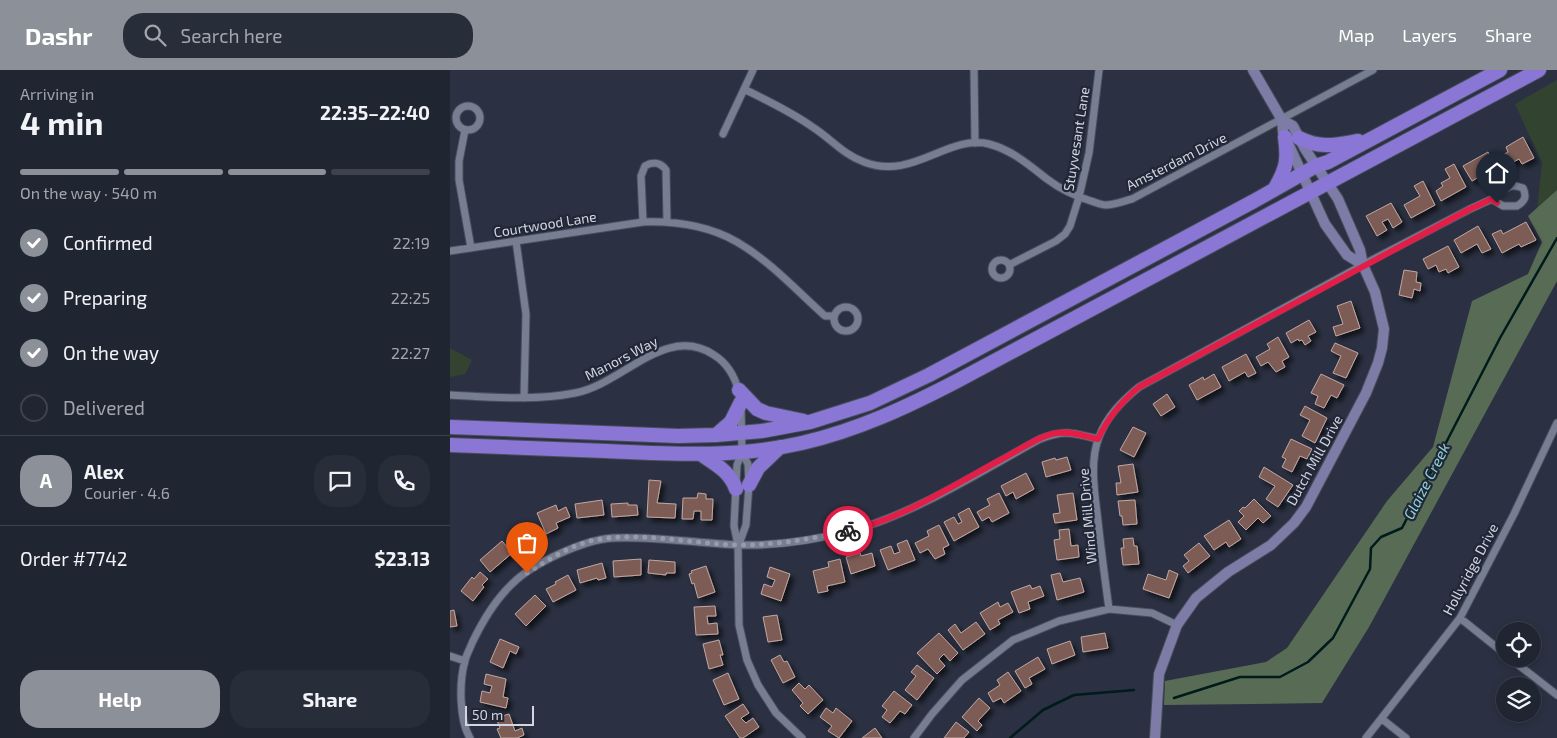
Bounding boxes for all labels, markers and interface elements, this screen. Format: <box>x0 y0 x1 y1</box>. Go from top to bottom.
search box <box>123 13 473 58</box>
text: Dashr <box>25 21 93 50</box>
icon: search <box>141 21 169 49</box>
text: Search here <box>181 24 283 47</box>
text: Map <box>1338 24 1374 46</box>
text: Layers <box>1402 24 1457 46</box>
text: Share <box>1485 24 1532 46</box>
text: Arriving in <box>20 84 94 103</box>
street label: Stuyvesant Lane <box>1059 86 1093 192</box>
text: 22:35–22:40 <box>320 101 430 124</box>
text: 4 min <box>20 103 104 141</box>
street label: Amsterdam Drive <box>1123 128 1229 194</box>
pin <box>1476 152 1518 203</box>
icon: home <box>1483 159 1511 187</box>
text: On the way · 540 m <box>20 183 157 202</box>
street label: Courtwood Lane <box>492 207 598 241</box>
icon: check <box>20 229 48 257</box>
text: Confirmed <box>63 231 153 254</box>
text: 22:19 <box>393 233 430 252</box>
icon: check <box>20 284 48 312</box>
text: Preparing <box>63 286 147 309</box>
text: 22:25 <box>391 288 430 307</box>
street label: Manors Way <box>582 332 661 384</box>
icon: check <box>20 339 48 367</box>
text: On the way <box>63 341 159 364</box>
text: 22:27 <box>391 343 430 362</box>
text: Delivered <box>63 396 145 419</box>
street label: Dutch Mill Drive <box>1282 412 1346 508</box>
water label: Glaize Creek <box>1399 440 1453 522</box>
button: chat <box>314 455 366 507</box>
button: phone <box>378 455 430 507</box>
text: Alex <box>84 460 124 483</box>
street label: Wind Mill Drive <box>1074 467 1100 565</box>
text: A <box>40 469 52 492</box>
text: Courier · 4.6 <box>84 483 170 502</box>
courier <box>823 506 873 556</box>
icon: bike <box>834 517 862 545</box>
street label: Hollyridge Drive <box>1439 520 1501 618</box>
pin <box>506 522 548 573</box>
icon: bag <box>513 529 541 557</box>
text: Order #7742 <box>20 547 128 570</box>
text: $23.13 <box>374 547 430 570</box>
map controls <box>1496 622 1541 722</box>
button: locate <box>1496 622 1541 667</box>
button: Help <box>20 670 220 728</box>
button: Share <box>230 670 430 728</box>
button: layers <box>1496 677 1541 722</box>
scale bar <box>465 703 534 726</box>
text: 50 m <box>472 706 503 723</box>

